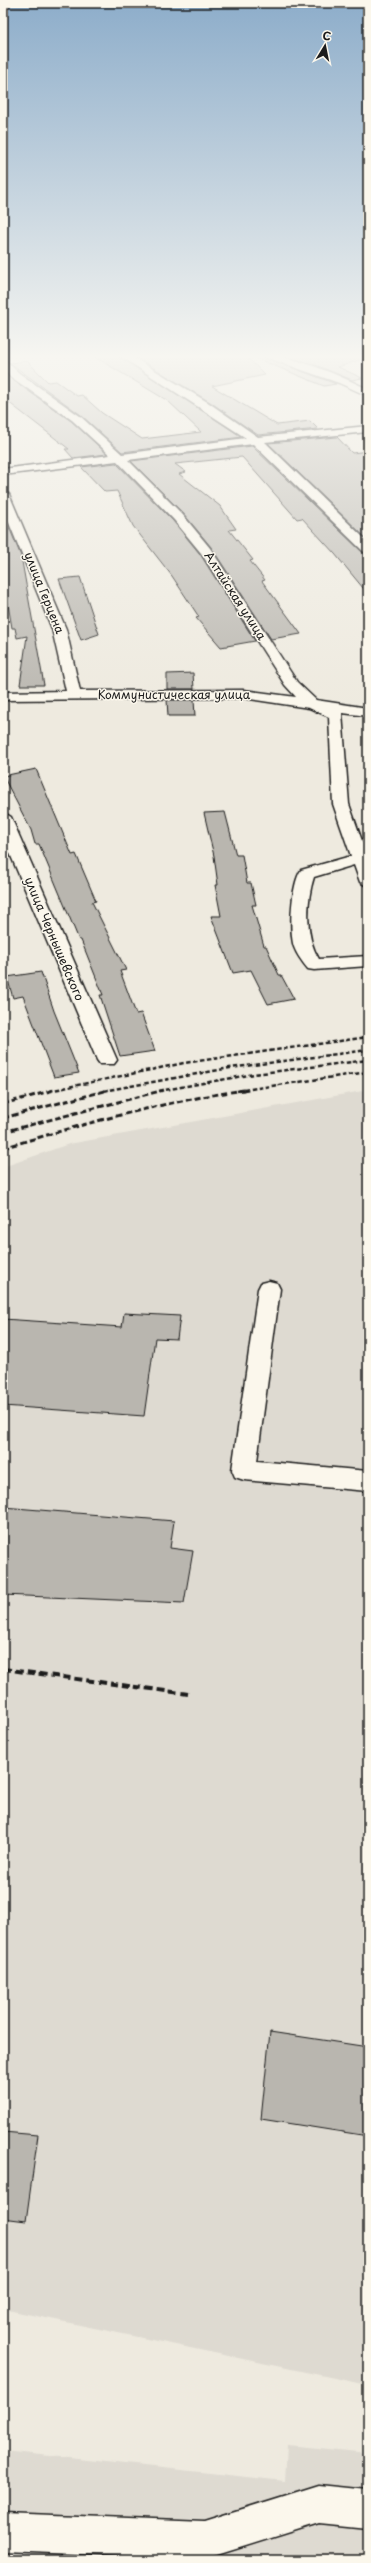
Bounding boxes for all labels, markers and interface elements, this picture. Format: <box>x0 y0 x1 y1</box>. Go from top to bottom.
north arrow <box>305 26 345 66</box>
text: С <box>321 27 332 45</box>
street label: Алтайская улица <box>200 548 271 644</box>
street label: улица Герцена <box>20 549 70 637</box>
street label: Коммунистическая улица <box>98 685 251 703</box>
street label: улица Чернышевского <box>21 874 89 1004</box>

